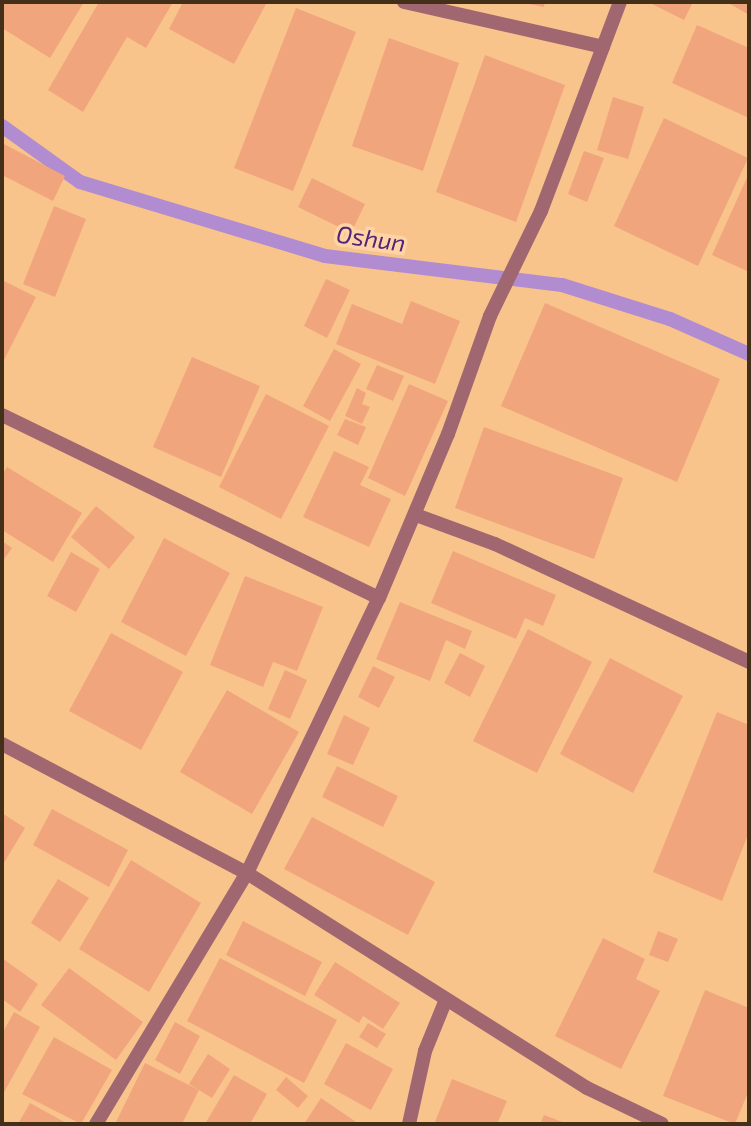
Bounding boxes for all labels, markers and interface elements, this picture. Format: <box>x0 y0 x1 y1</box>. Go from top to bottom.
water label: Oshun <box>335 219 407 257</box>

